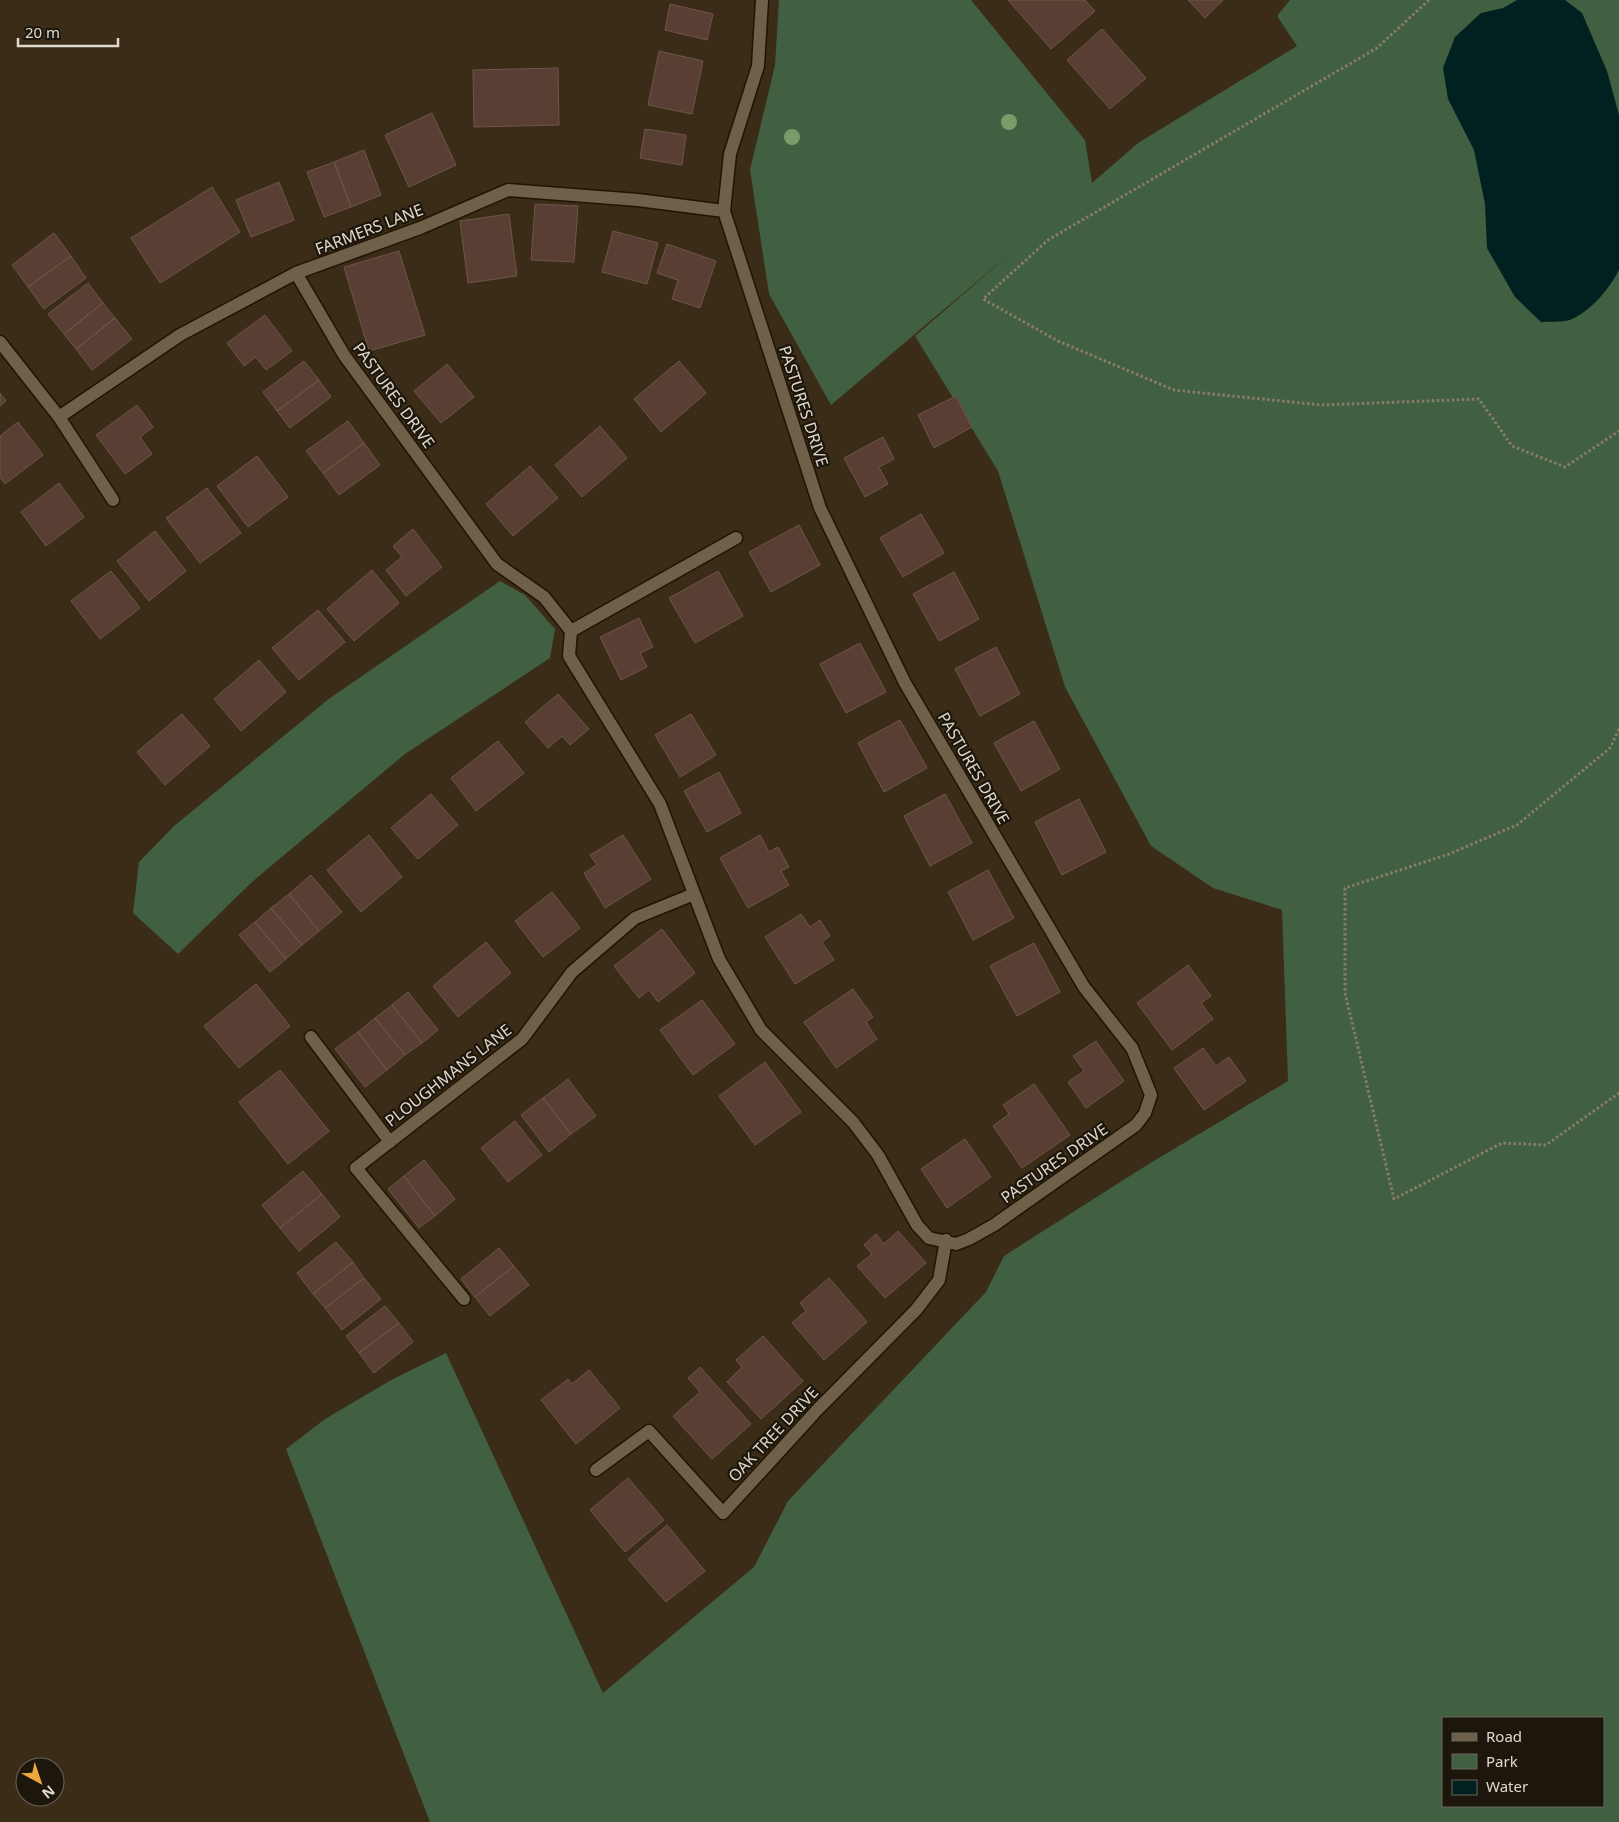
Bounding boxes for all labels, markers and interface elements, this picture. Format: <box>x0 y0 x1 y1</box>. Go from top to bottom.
scale bar <box>18 15 118 47</box>
text: 20 m <box>25 22 60 42</box>
street label: FARMERS LANE <box>312 198 426 260</box>
street label: PASTURES DRIVE <box>348 338 440 452</box>
street label: PASTURES DRIVE <box>774 343 834 469</box>
street label: PASTURES DRIVE <box>933 708 1015 828</box>
street label: PLOUGHMANS LANE <box>380 1019 516 1131</box>
street label: PASTURES DRIVE <box>996 1118 1112 1208</box>
street label: OAK TREE DRIVE <box>723 1382 823 1486</box>
legend <box>1442 1717 1604 1807</box>
text: Road <box>1486 1726 1522 1746</box>
text: Park <box>1486 1751 1518 1771</box>
north arrow <box>15 1757 65 1807</box>
text: Water <box>1486 1776 1528 1796</box>
text: N <box>38 1781 59 1803</box>

